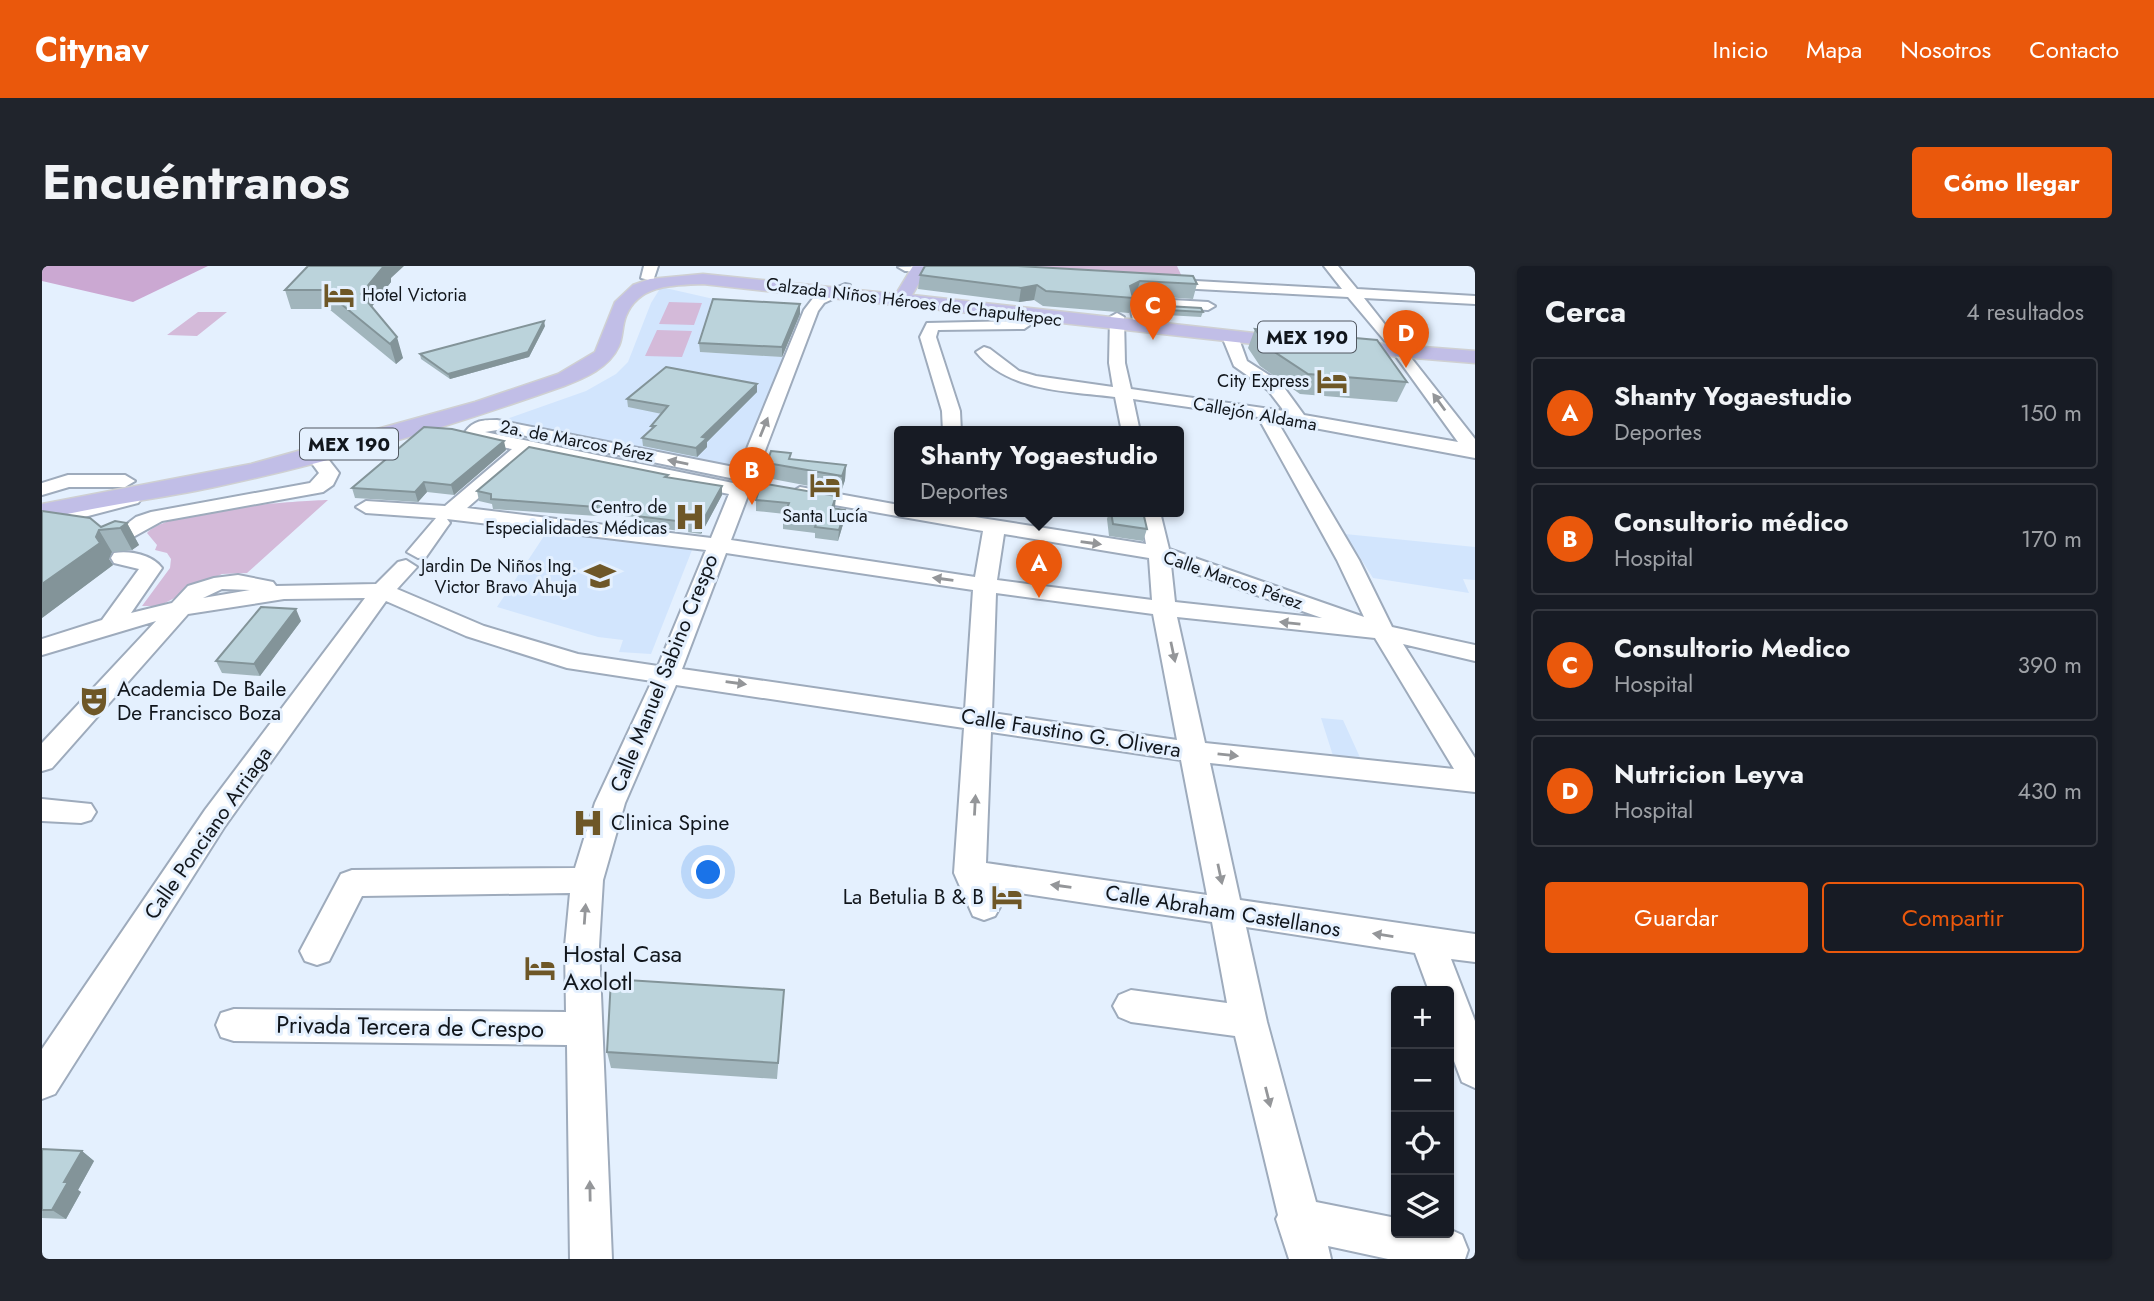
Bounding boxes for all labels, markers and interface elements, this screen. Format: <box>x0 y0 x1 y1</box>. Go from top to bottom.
text: Citynav <box>35 26 149 73</box>
text: Inicio <box>1713 32 1768 67</box>
text: Mapa <box>1806 32 1862 67</box>
text: Nosotros <box>1900 32 1991 67</box>
text: Contacto <box>2029 32 2119 67</box>
text: Encuéntranos <box>42 147 350 217</box>
button: Cómo llegar <box>1912 147 2112 218</box>
street label: Calzada Niños Héroes de Chapultepec <box>765 271 1063 333</box>
hotel icon: Hotel Victoria <box>322 278 356 312</box>
place label: Hotel Victoria <box>362 282 467 308</box>
pin: C <box>1130 282 1176 340</box>
text: Cerca <box>1545 290 1626 333</box>
text: 4 resultados <box>1966 295 2084 329</box>
pin: D <box>1383 310 1429 368</box>
road number: MEX 190 <box>1258 321 1356 352</box>
hotel icon: City Express <box>1315 364 1349 398</box>
place label: City Express <box>1217 368 1309 394</box>
text: Shanty Yogaestudio <box>1614 377 1852 415</box>
street label: Callejón Aldama <box>1191 390 1319 438</box>
one-way arrow <box>1432 393 1446 411</box>
text: A <box>1562 396 1578 430</box>
text: 150 m <box>2020 396 2082 430</box>
street label: 2a. de Marcos Pérez <box>498 413 657 469</box>
text: Deportes <box>1614 415 1702 449</box>
one-way arrow <box>759 416 770 437</box>
popup <box>894 426 1184 517</box>
road number: MEX 190 <box>300 428 398 460</box>
text: Shanty Yogaestudio <box>920 436 1158 474</box>
pin: B <box>729 447 775 505</box>
one-way arrow <box>667 456 689 467</box>
hotel icon: Santa Lucía <box>808 468 842 502</box>
text: Deportes <box>920 474 1008 508</box>
place label: Centro de Especialidades Médicas <box>485 494 667 541</box>
hospital icon: Centro de Especialidades Médicas <box>673 500 707 534</box>
place label: Santa Lucía <box>782 503 868 529</box>
text: Consultorio médico <box>1614 503 1849 541</box>
text: B <box>1562 522 1578 556</box>
text: 170 m <box>2021 522 2082 556</box>
one-way arrow <box>1081 538 1103 549</box>
pin: A <box>1016 540 1062 598</box>
text: Hospital <box>1614 541 1693 575</box>
street label: Calle Marcos Pérez <box>1160 544 1307 616</box>
street label: Calle Manuel Sabino Crespo <box>602 550 726 796</box>
place label: Jardin De Niños Ing. Victor Bravo Ahuja <box>419 553 577 600</box>
school or university icon: Jardin De Niños Ing. Victor Bravo Ahuja <box>583 559 617 593</box>
one-way arrow <box>932 573 954 584</box>
one-way arrow <box>1279 617 1301 628</box>
text: Consultorio Medico <box>1614 629 1850 667</box>
one-way arrow <box>1167 641 1178 663</box>
text: C <box>1562 648 1578 682</box>
text: 390 m <box>2018 648 2082 682</box>
text: Hospital <box>1614 667 1693 701</box>
place label: Academia De Baile De Francisco Boza <box>117 674 287 728</box>
one-way arrow <box>725 678 747 689</box>
theatre icon: Academia De Baile De Francisco Boza <box>77 684 111 718</box>
street label: Calle Faustino G. Olivera <box>959 701 1183 765</box>
street label: Calle Ponciano Arriaga <box>137 740 279 926</box>
one-way arrow <box>1217 750 1239 761</box>
text: Nutricion Leyva <box>1614 755 1804 793</box>
text: D <box>1562 774 1578 808</box>
text: 430 m <box>2017 774 2082 808</box>
one-way arrow <box>969 793 980 815</box>
text: Hospital <box>1614 793 1693 827</box>
hospital icon: Clinica Spine <box>571 806 605 840</box>
place label: Clinica Spine <box>611 808 730 838</box>
your location <box>691 855 725 889</box>
one-way arrow <box>1215 863 1226 885</box>
street label: Calle Abraham Castellanos <box>1103 878 1343 944</box>
hotel icon: La Betulia B & B <box>990 880 1024 914</box>
one-way arrow <box>1050 880 1072 891</box>
place label: La Betulia B & B <box>843 882 984 912</box>
button: Guardar <box>1545 882 1808 953</box>
button: Compartir <box>1822 882 2084 953</box>
one-way arrow <box>580 903 591 925</box>
one-way arrow <box>1372 929 1394 940</box>
place label: Hostal Casa Axolotl <box>563 936 682 999</box>
hotel icon: Hostal Casa Axolotl <box>523 951 557 985</box>
map controls <box>1391 986 1454 1238</box>
button: + <box>1391 986 1454 1049</box>
street label: Privada Tercera de Crespo <box>276 1007 544 1046</box>
button: − <box>1391 1049 1454 1112</box>
one-way arrow <box>1263 1086 1274 1108</box>
button: locate <box>1391 1112 1454 1175</box>
button: layers <box>1391 1175 1454 1238</box>
one-way arrow <box>584 1180 596 1202</box>

